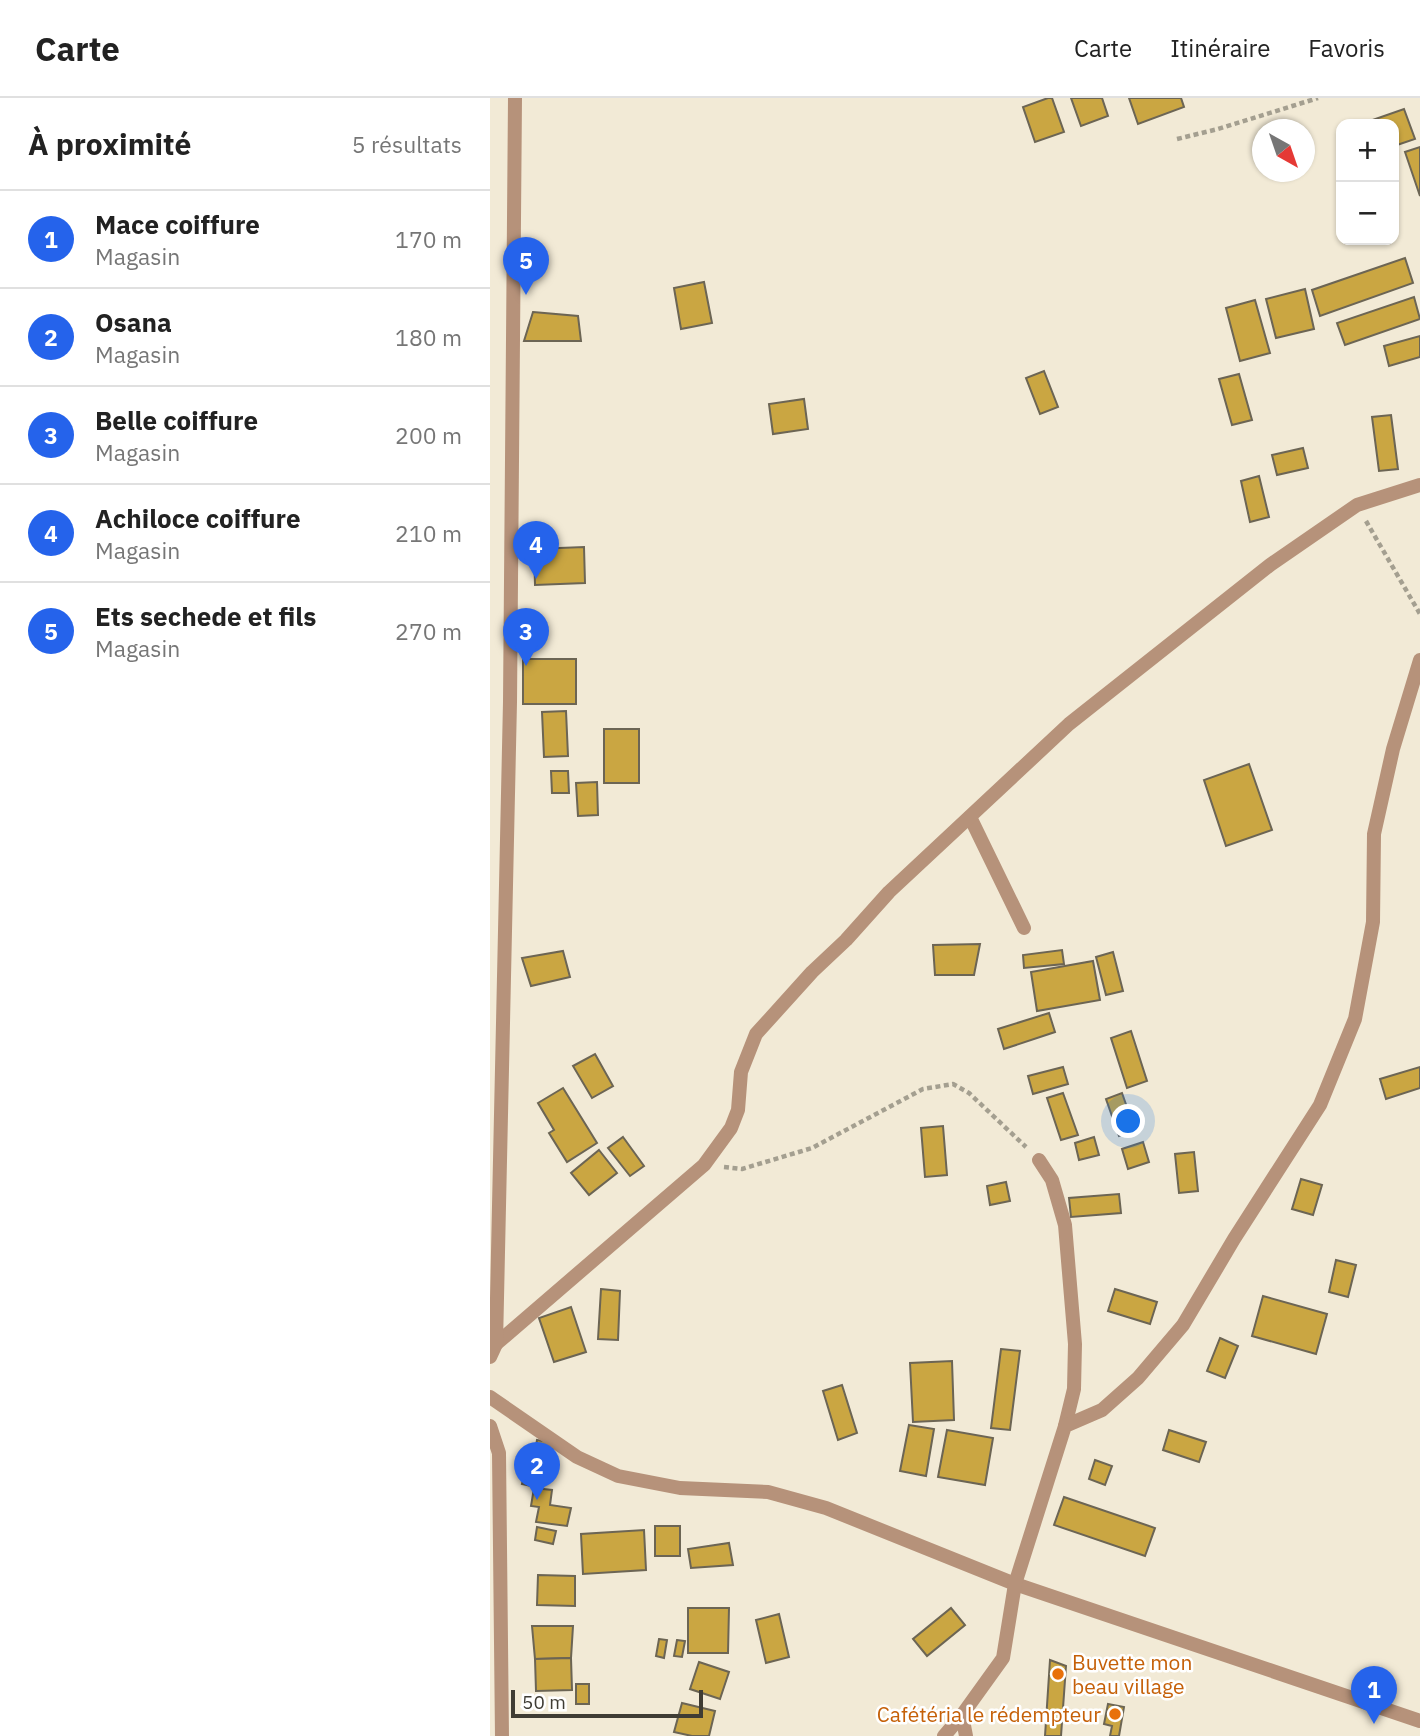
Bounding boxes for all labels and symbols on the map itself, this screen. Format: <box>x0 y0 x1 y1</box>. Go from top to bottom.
north arrow <box>1252 119 1315 182</box>
pin: 5 <box>503 237 549 295</box>
pin: 4 <box>513 521 559 579</box>
pin: 3 <box>503 608 549 666</box>
your location <box>1111 1104 1145 1138</box>
pin: 2 <box>514 1442 560 1500</box>
place label: Buvette mon beau village <box>1072 1648 1192 1700</box>
marker: Buvette mon beau village <box>1050 1666 1066 1682</box>
pin: 1 <box>1351 1666 1397 1724</box>
scale bar <box>511 1687 704 1719</box>
place label: Cafétéria le rédempteur <box>877 1700 1101 1728</box>
marker: Cafétéria le rédempteur <box>1107 1706 1123 1722</box>

